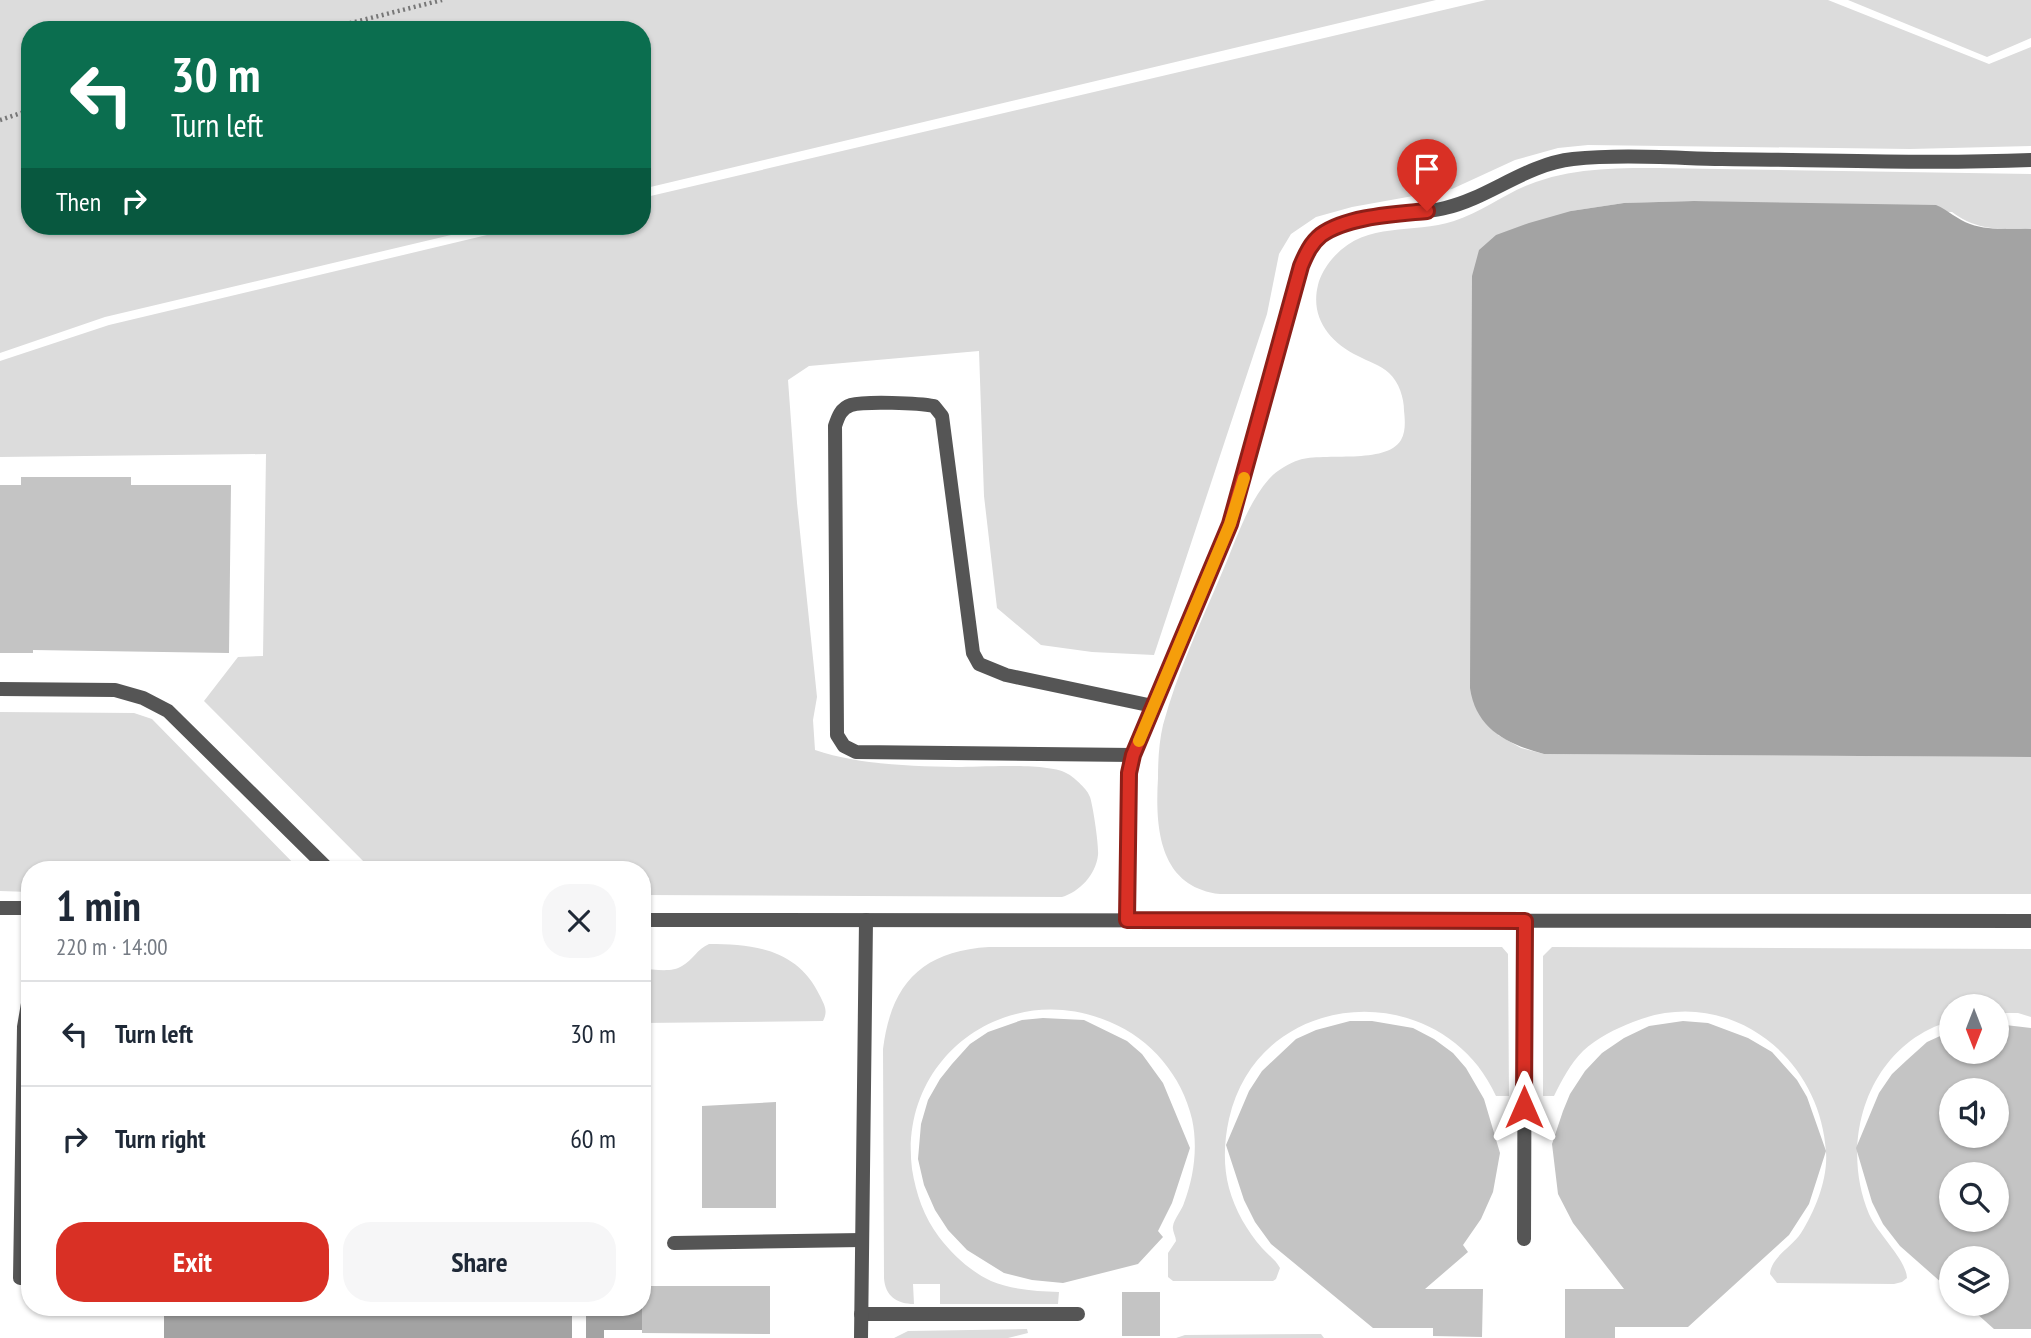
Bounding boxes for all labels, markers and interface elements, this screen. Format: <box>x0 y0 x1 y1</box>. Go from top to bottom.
text: 30 m <box>171 42 260 106</box>
icon: left <box>56 49 147 140</box>
text: Turn left <box>171 104 263 146</box>
pin <box>1397 139 1457 211</box>
icon: arrive <box>1408 150 1446 188</box>
icon: right <box>115 182 153 220</box>
text: Then <box>56 185 101 218</box>
text: 1 min <box>56 878 141 933</box>
button: close <box>542 884 616 958</box>
text: 220 m · 14:00 <box>56 932 168 961</box>
north arrow <box>1939 994 2009 1064</box>
map controls <box>1939 994 2009 1316</box>
icon: left <box>56 1015 94 1053</box>
text: Turn left <box>115 1017 193 1050</box>
text: 30 m <box>570 1017 616 1050</box>
position arrow <box>1487 1070 1561 1144</box>
button: sound <box>1939 1078 2009 1148</box>
icon: right <box>56 1120 94 1158</box>
text: Turn right <box>115 1122 206 1155</box>
text: 60 m <box>570 1122 616 1155</box>
button: search <box>1939 1162 2009 1232</box>
button: Exit <box>56 1222 329 1302</box>
button: Share <box>343 1222 616 1302</box>
button: layers <box>1939 1246 2009 1316</box>

